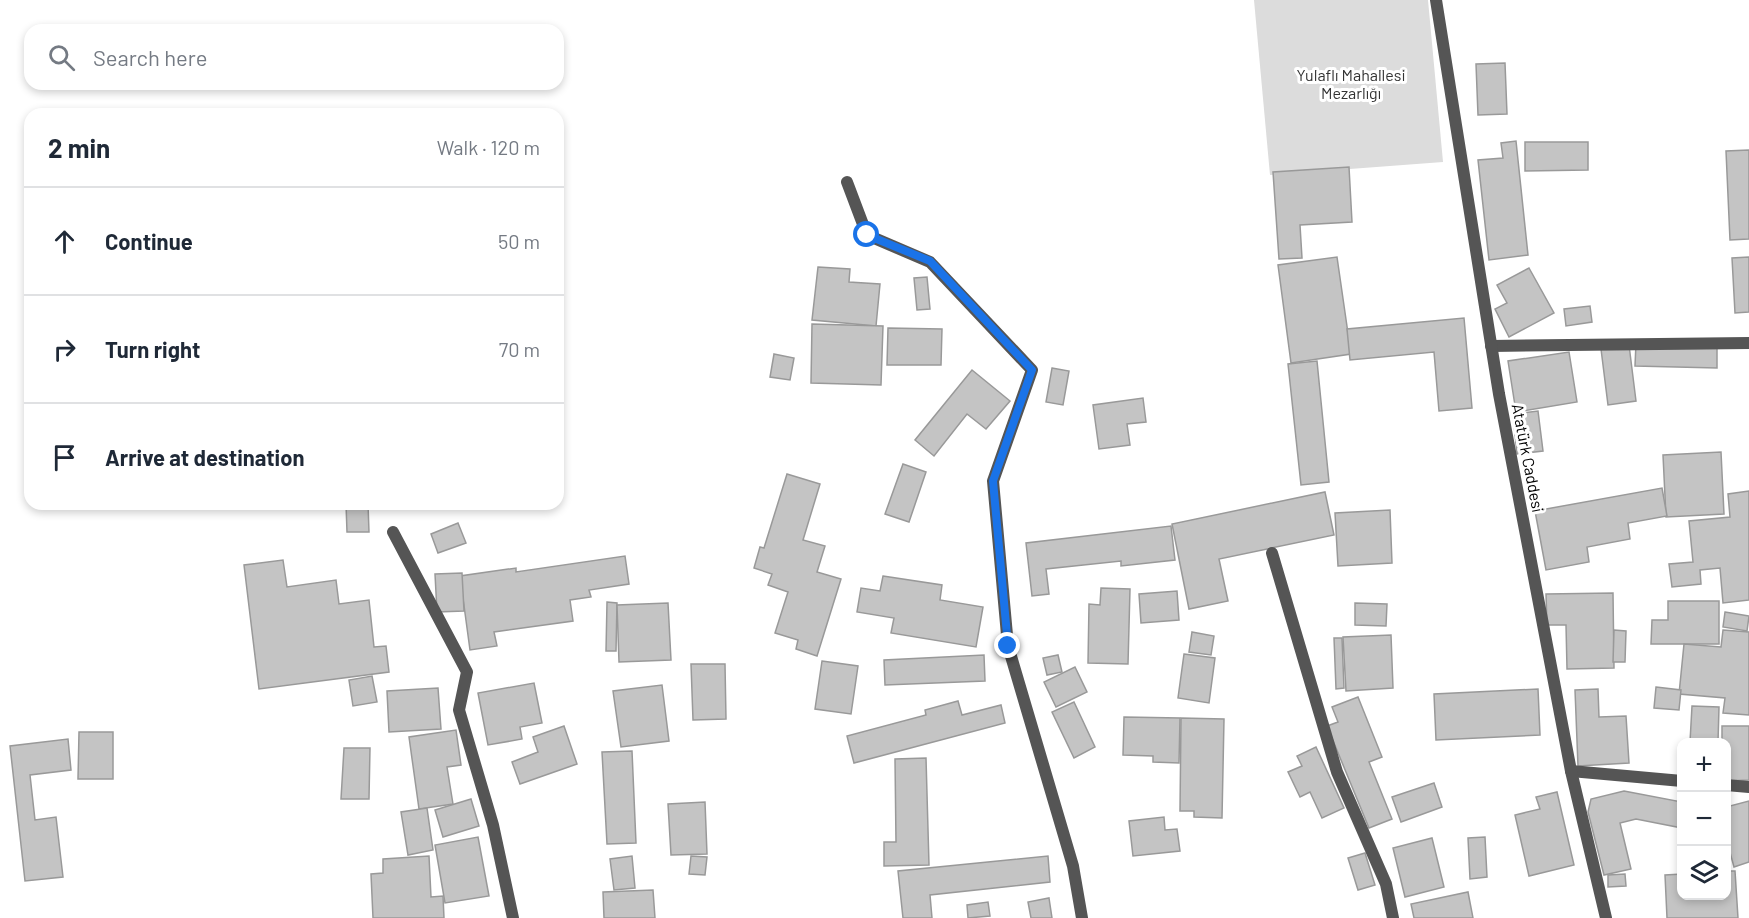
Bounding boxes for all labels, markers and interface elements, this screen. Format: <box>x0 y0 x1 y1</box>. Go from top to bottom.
search box <box>24 24 564 90</box>
icon: search <box>45 41 78 74</box>
text: Search here <box>93 44 207 70</box>
park label: Yulaflı Mahallesi Mezarlığı <box>1297 65 1405 102</box>
text: 2 min <box>48 132 110 163</box>
text: Walk · 120 m <box>437 135 540 159</box>
route start <box>853 221 879 247</box>
icon: ahead <box>48 225 81 258</box>
text: Continue <box>105 228 193 254</box>
text: 50 m <box>498 229 540 253</box>
icon: right <box>48 333 81 366</box>
text: Turn right <box>105 336 200 362</box>
text: 70 m <box>499 337 540 361</box>
street label: Atatürk Caddesi <box>1509 402 1548 514</box>
icon: arrive <box>48 441 81 474</box>
text: Arrive at destination <box>105 444 304 470</box>
route end <box>994 632 1020 658</box>
map controls <box>1677 738 1731 900</box>
button: + <box>1677 738 1731 792</box>
button: − <box>1677 792 1731 846</box>
button: layers <box>1677 846 1731 900</box>

